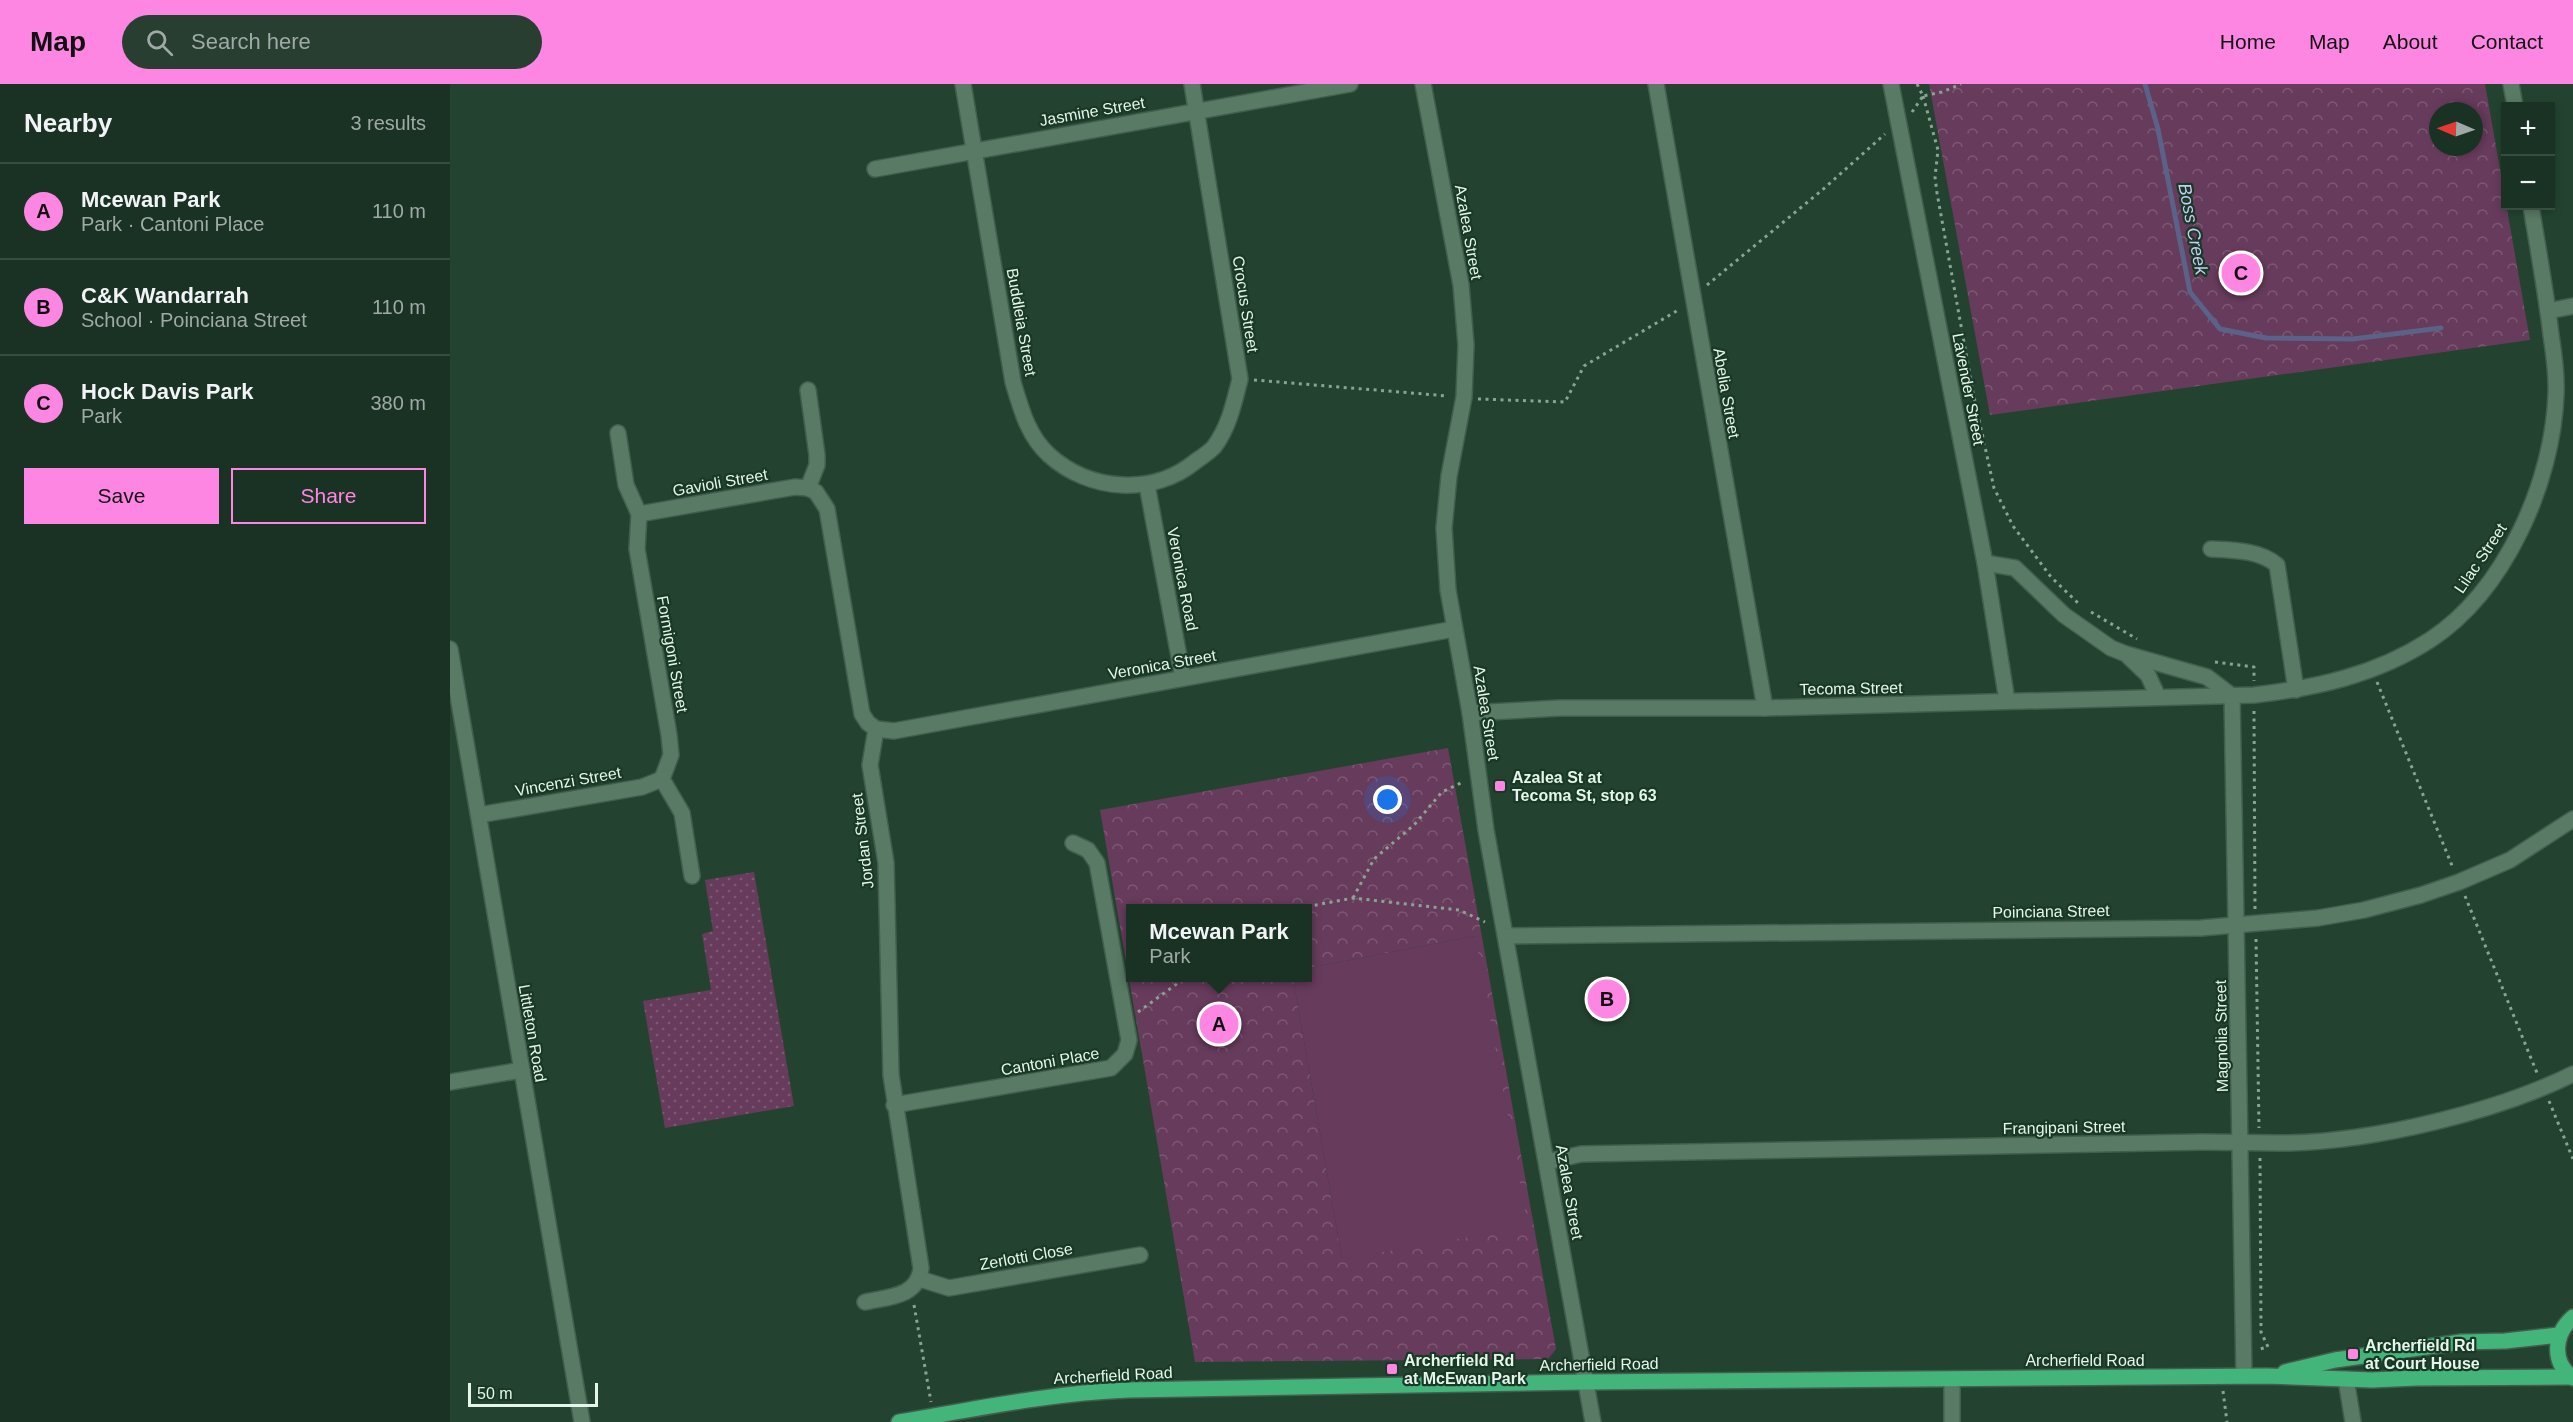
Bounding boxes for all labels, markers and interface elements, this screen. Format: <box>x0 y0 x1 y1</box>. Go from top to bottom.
search box <box>122 15 542 69</box>
text: Map <box>30 26 86 57</box>
icon: search <box>143 26 176 59</box>
text: Search here <box>191 29 311 54</box>
text: Home <box>2220 30 2276 53</box>
text: Map <box>2309 30 2350 53</box>
text: About <box>2383 30 2438 53</box>
text: Contact <box>2471 30 2543 53</box>
street label: Jasmine Street <box>1038 94 1147 129</box>
north arrow <box>2429 102 2483 156</box>
map controls <box>2501 102 2555 210</box>
button: + <box>2501 102 2555 156</box>
text: Nearby <box>24 108 112 138</box>
text: 3 results <box>350 112 426 134</box>
button: − <box>2501 156 2555 210</box>
water label: Boss Creek <box>2174 181 2212 278</box>
street label: Azalea Street <box>1452 183 1485 281</box>
text: Mcewan Park <box>81 187 220 212</box>
text: A <box>36 200 51 222</box>
text: 110 m <box>372 200 426 222</box>
text: Park · Cantoni Place <box>81 213 264 235</box>
pin: C <box>2222 250 2260 296</box>
street label: Crocus Street <box>1229 254 1262 354</box>
street label: Buddleia Street <box>1004 267 1039 378</box>
text: C&K Wandarrah <box>81 283 249 308</box>
text: B <box>36 296 51 318</box>
text: 110 m <box>372 296 426 318</box>
text: School · Poinciana Street <box>81 309 307 331</box>
street label: Lavender Street <box>1949 332 1988 447</box>
street label: Abelia Street <box>1710 347 1743 440</box>
text: Hock Davis Park <box>81 379 253 404</box>
text: C <box>36 392 51 414</box>
text: 380 m <box>370 392 426 414</box>
text: Park <box>81 405 122 427</box>
street label: Gavioli Street <box>671 466 769 499</box>
button: Save <box>24 468 219 524</box>
button: Share <box>231 468 426 524</box>
street label: Lilac Street <box>2451 520 2510 596</box>
street label: Veronica Road <box>1164 526 1201 632</box>
street label: Formigoni Street <box>654 594 691 714</box>
street label: Veronica Street <box>1107 647 1218 682</box>
street label: Azalea Street <box>1471 664 1503 762</box>
street label: Tecoma Street <box>1799 679 1903 698</box>
street label: Vincenzi Street <box>514 764 623 799</box>
place label: Azalea St at Tecoma St, stop 63 <box>1512 769 1657 804</box>
marker: Azalea St at Tecoma St, stop 63 <box>1493 779 1507 793</box>
your location <box>1373 785 1402 814</box>
street label: Jordan Street <box>848 792 877 890</box>
street label: Poinciana Street <box>1992 902 2110 921</box>
popup <box>1126 904 1312 982</box>
text: Mcewan Park <box>1149 919 1289 944</box>
text: Park <box>1149 945 1190 967</box>
pin: B <box>1588 976 1626 1022</box>
street label: Magnolia Street <box>2212 979 2231 1092</box>
street label: Littleton Road <box>516 983 549 1083</box>
pin: A <box>1200 1002 1238 1046</box>
street label: Cantoni Place <box>1000 1044 1101 1079</box>
street label: Frangipani Street <box>2003 1118 2126 1137</box>
street label: Azalea Street <box>1553 1143 1586 1241</box>
street label: Zerlotti Close <box>978 1240 1074 1273</box>
place label: Archerfield Rd at Court House <box>2365 1337 2480 1372</box>
marker: Archerfield Rd at Court House <box>2346 1347 2360 1361</box>
place label: Archerfield Rd at McEwan Park <box>1404 1352 1526 1387</box>
street label: Archerfield Road <box>2025 1352 2145 1369</box>
street label: Archerfield Road <box>1539 1355 1659 1374</box>
marker: Archerfield Rd at McEwan Park <box>1385 1362 1399 1376</box>
street label: Archerfield Road <box>1053 1364 1173 1387</box>
scale bar <box>468 1380 598 1408</box>
text: 50 m <box>477 1385 513 1402</box>

